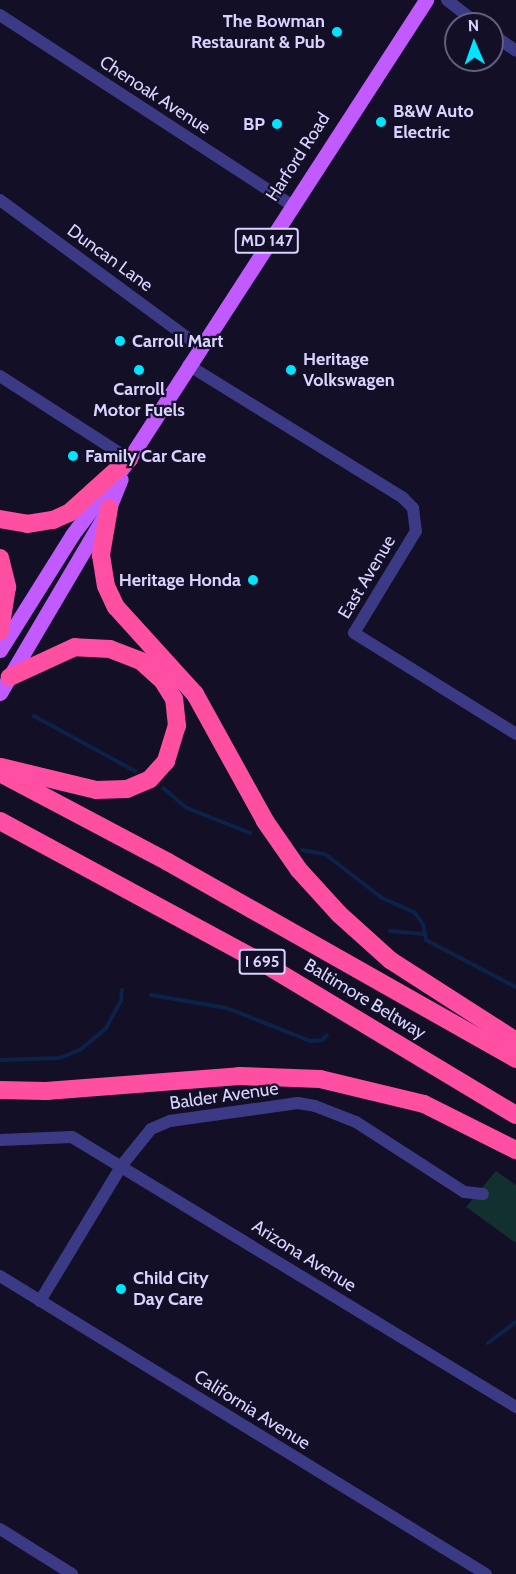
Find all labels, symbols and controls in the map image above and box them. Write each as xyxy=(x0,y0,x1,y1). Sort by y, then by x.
place label: The Bowman Restaurant & Pub xyxy=(191,11,325,54)
north arrow xyxy=(444,12,504,72)
text: N xyxy=(467,16,479,35)
marker: The Bowman Restaurant & Pub xyxy=(330,25,344,39)
street label: Chenoak Avenue xyxy=(96,51,214,139)
place label: B&W Auto Electric xyxy=(393,101,474,144)
street label: Harford Road xyxy=(261,109,335,205)
place label: BP xyxy=(243,113,265,135)
marker: B&W Auto Electric xyxy=(374,115,388,129)
marker: BP xyxy=(270,117,284,131)
street label: Duncan Lane xyxy=(63,220,157,296)
road number: MD 147 xyxy=(234,228,300,254)
place label: Carroll Mart xyxy=(132,330,223,352)
marker: Carroll Mart xyxy=(113,334,127,348)
place label: Heritage Volkswagen xyxy=(303,349,395,392)
marker: Carroll Motor Fuels xyxy=(132,363,146,377)
marker: Heritage Volkswagen xyxy=(284,363,298,377)
place label: Carroll Motor Fuels xyxy=(93,379,185,422)
place label: Family Car Care xyxy=(85,445,206,467)
marker: Family Car Care xyxy=(66,449,80,463)
street label: East Avenue xyxy=(334,531,400,623)
place label: Heritage Honda xyxy=(119,569,241,591)
marker: Heritage Honda xyxy=(246,573,260,587)
road number: I 695 xyxy=(238,949,286,975)
street label: Baltimore Beltway xyxy=(300,954,430,1044)
street label: Balder Avenue xyxy=(168,1078,280,1114)
street label: Arizona Avenue xyxy=(248,1215,360,1297)
place label: Child City Day Care xyxy=(133,1268,209,1310)
marker: Child City Day Care xyxy=(114,1282,128,1296)
street label: California Avenue xyxy=(190,1366,314,1454)

